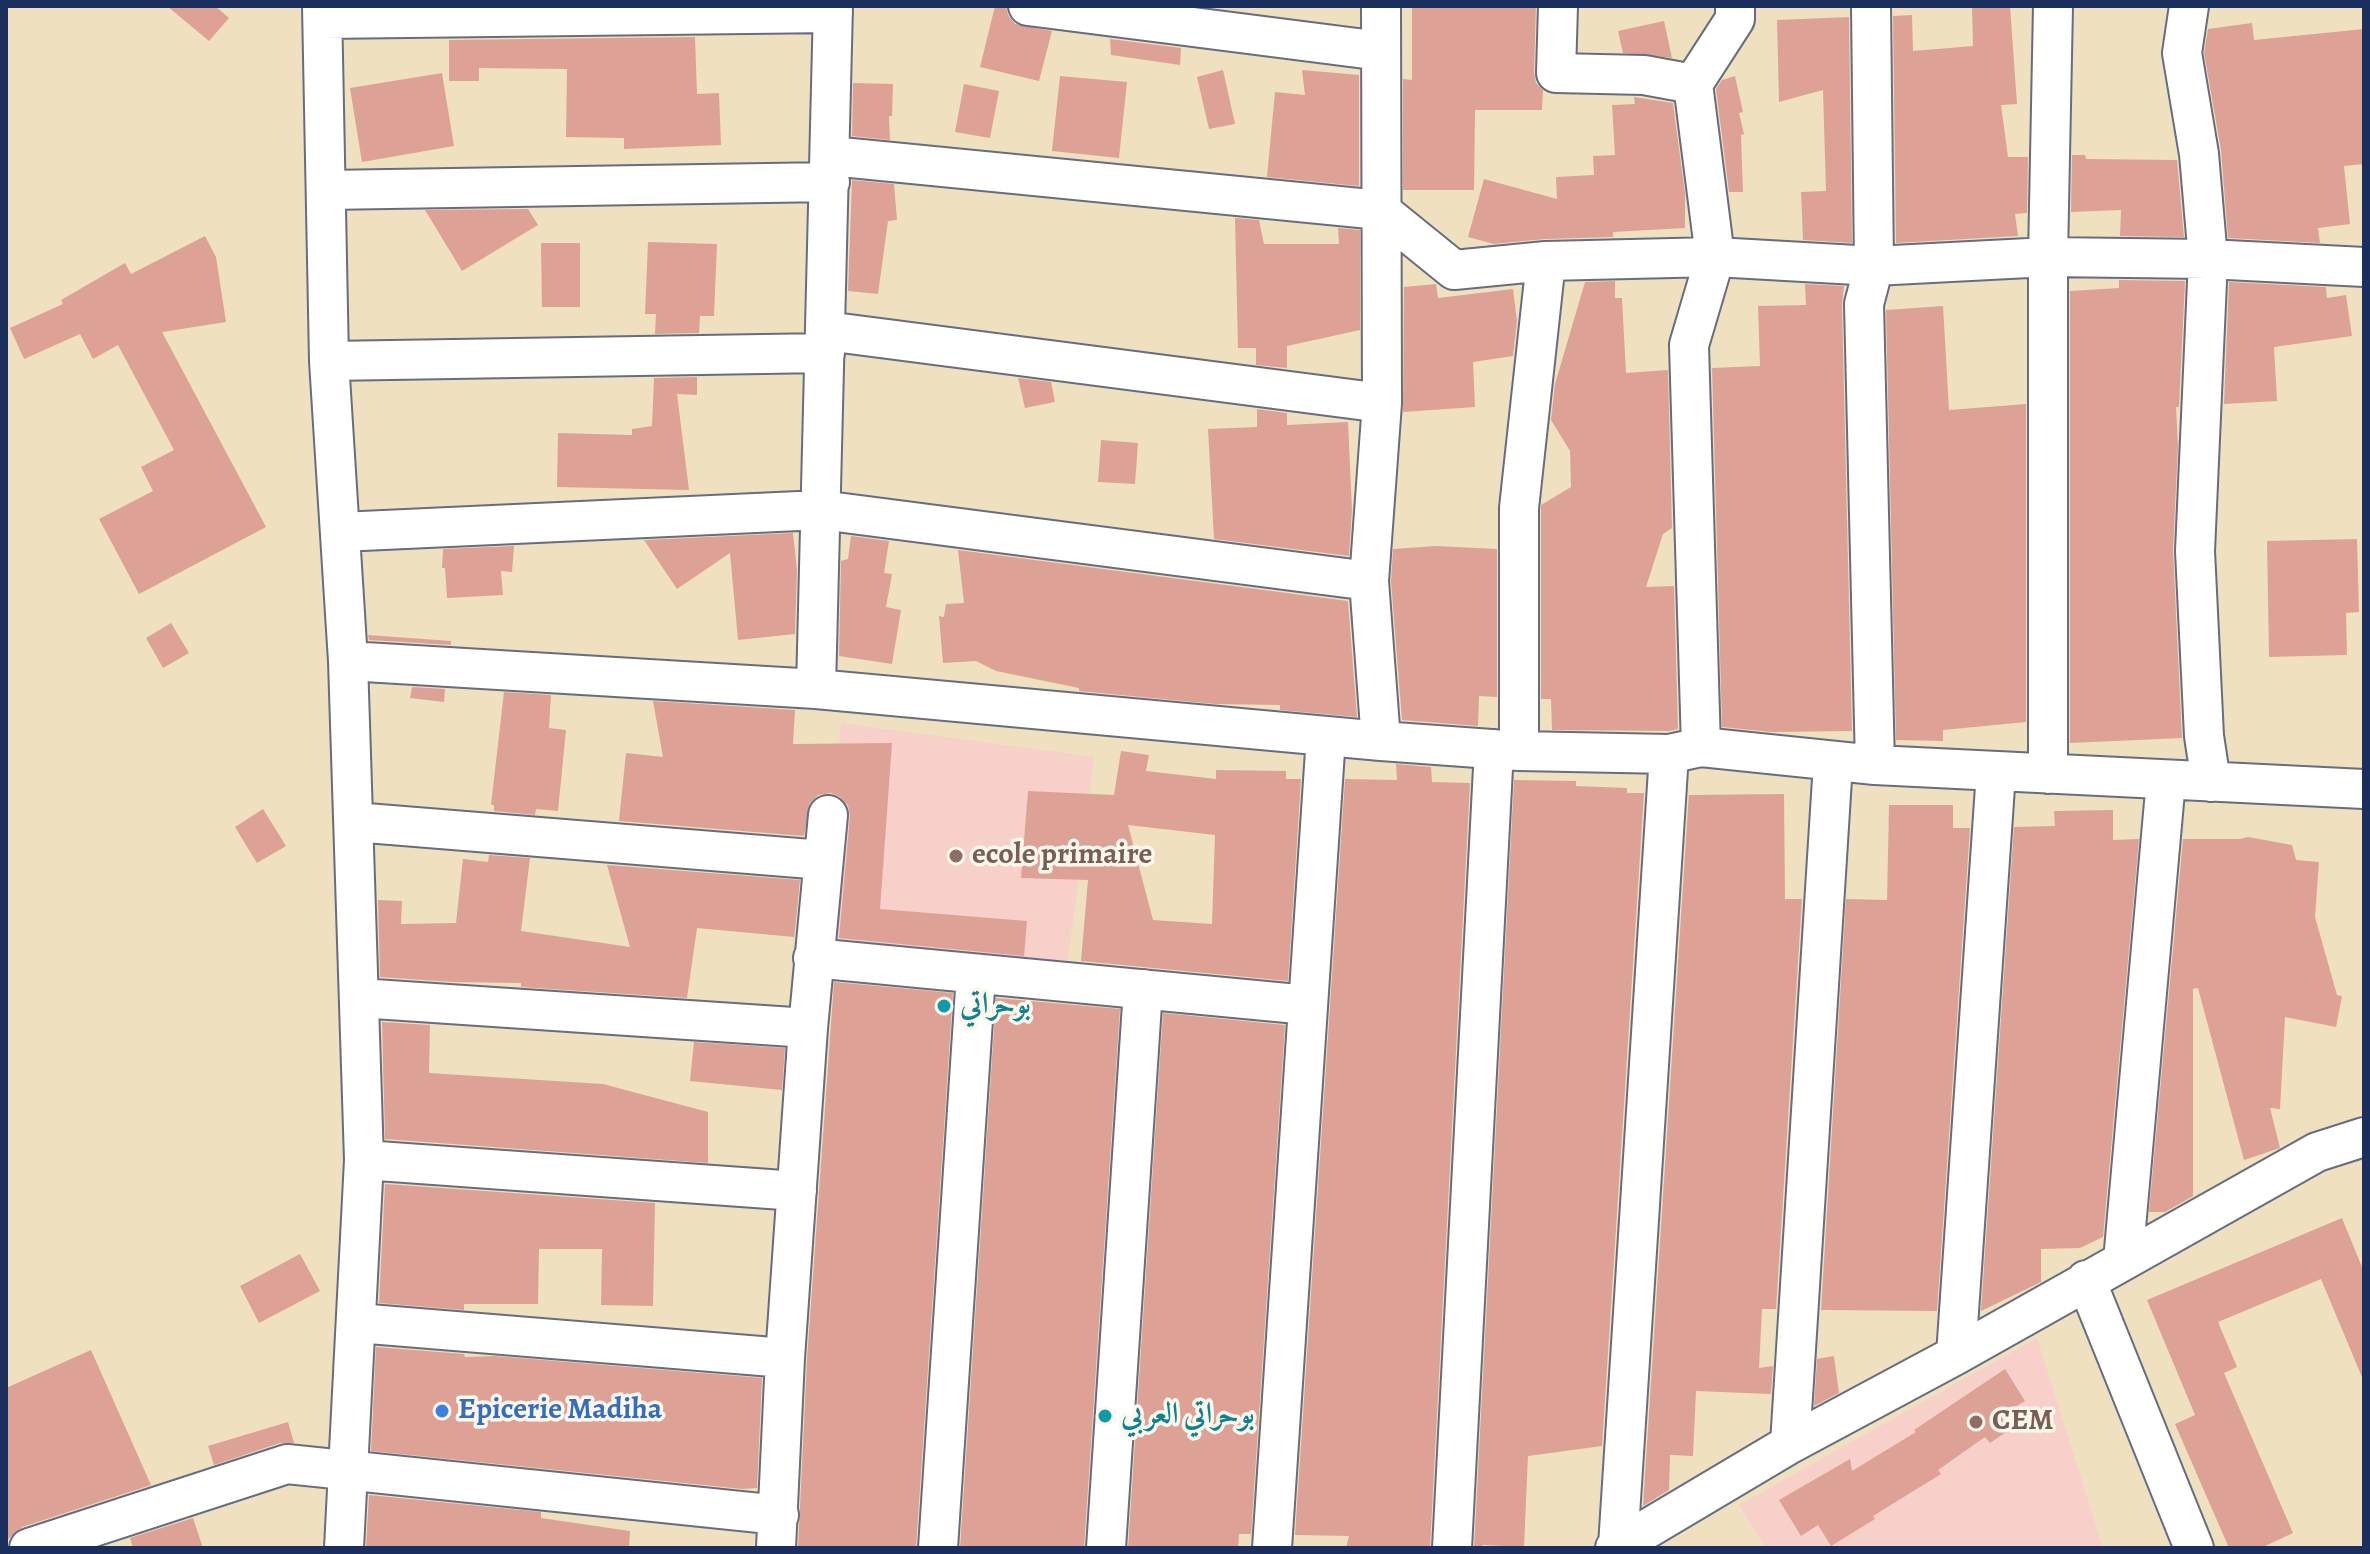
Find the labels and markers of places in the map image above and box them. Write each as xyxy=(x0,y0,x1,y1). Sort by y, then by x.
place label: ecole primaire xyxy=(972,838,1152,874)
marker: ecole primaire xyxy=(947,847,965,865)
place label: بوحراتي xyxy=(960,988,1031,1024)
marker: بوحراتي xyxy=(935,997,953,1015)
place label: Epicerie Madiha xyxy=(458,1393,662,1429)
place label: بوحراتي العربي xyxy=(1121,1398,1255,1434)
marker: Epicerie Madiha xyxy=(433,1402,451,1420)
place label: CEM xyxy=(1992,1404,2054,1440)
marker: بوحراتي العربي xyxy=(1096,1407,1114,1425)
marker: CEM xyxy=(1967,1413,1985,1431)

